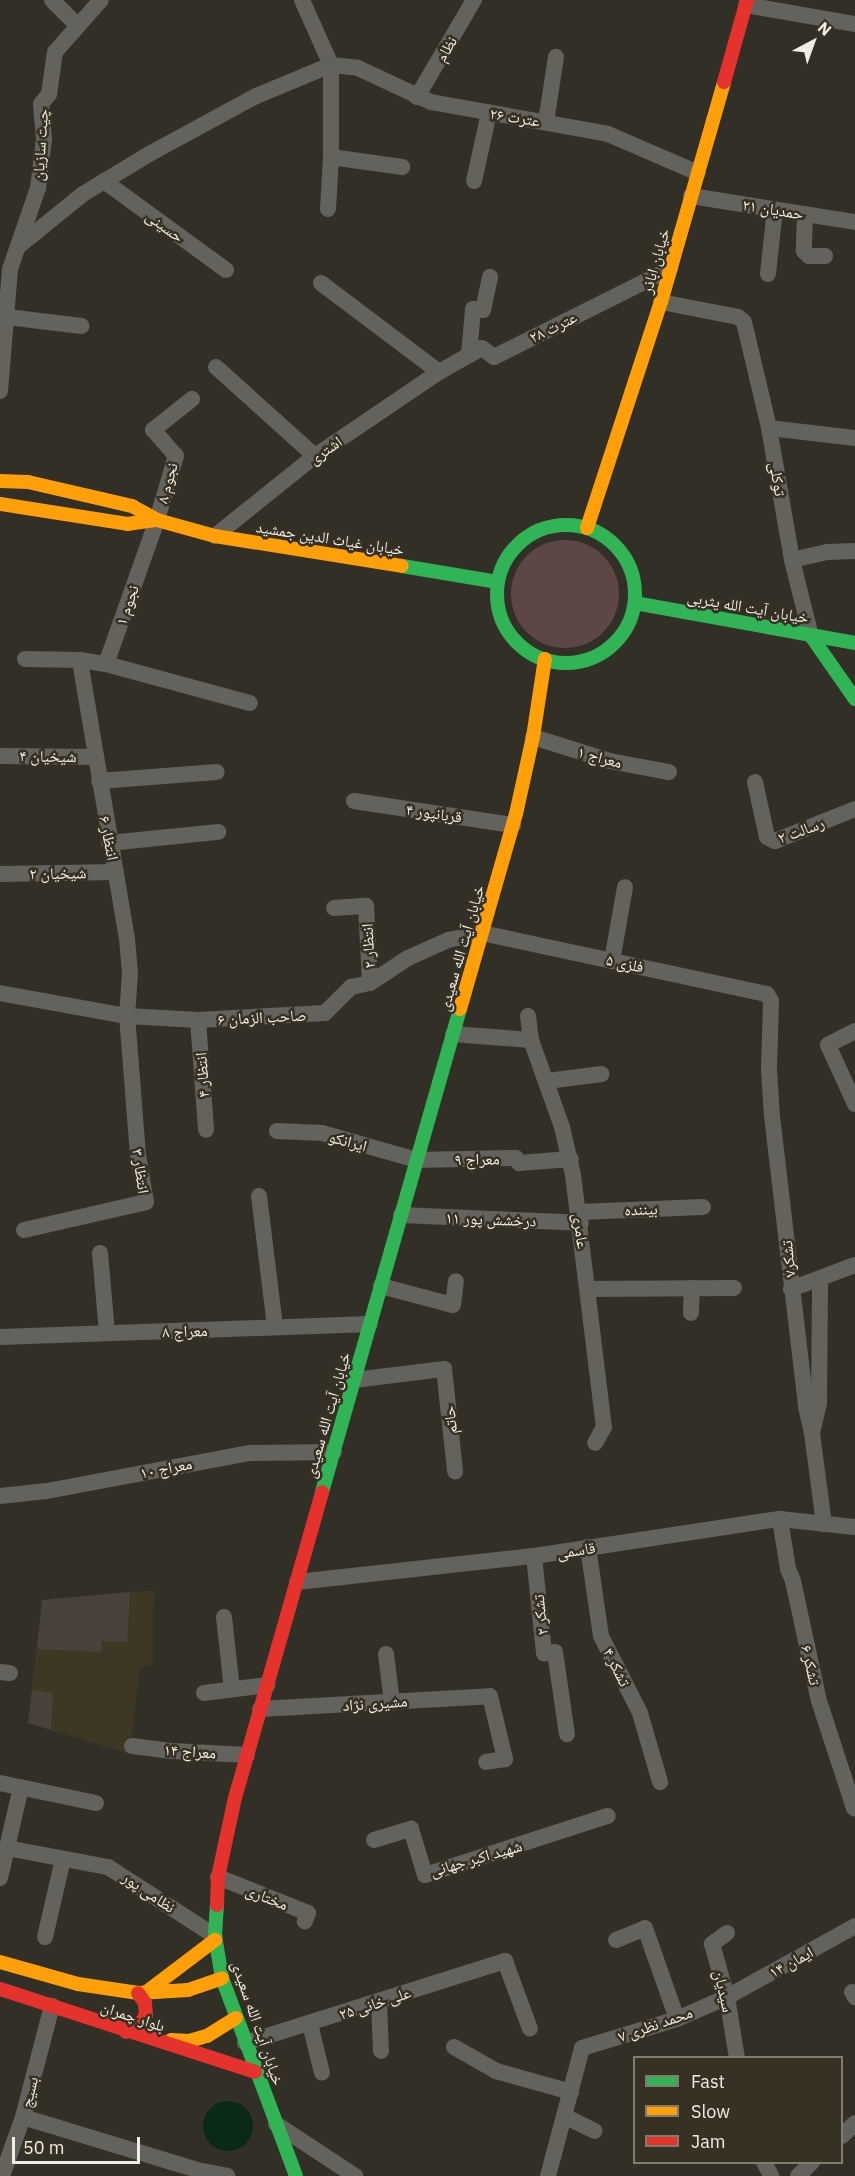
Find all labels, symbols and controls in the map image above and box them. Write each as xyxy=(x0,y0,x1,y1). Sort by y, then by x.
north arrow xyxy=(783,12,843,72)
text: N xyxy=(814,17,836,40)
street label: نظام xyxy=(431,33,461,65)
street label: عترت ۲۶ xyxy=(488,104,542,130)
street label: چیت سازیان xyxy=(28,108,52,182)
street label: حمدیان ۲۱ xyxy=(741,195,805,223)
street label: حسینی xyxy=(142,206,188,246)
street label: خیابان اباذر xyxy=(637,226,673,296)
street label: عترت ۲۸ xyxy=(526,307,580,347)
street label: اشتری xyxy=(305,432,345,468)
street label: توکلی xyxy=(766,460,790,498)
street label: نجوم ۸ xyxy=(152,461,182,505)
street label: خیابان غیاث الدین جمشید xyxy=(255,517,405,559)
street label: نجوم ۱ xyxy=(111,582,143,628)
street label: خیابان آیت الله یثربی xyxy=(686,587,810,627)
street label: معراج ۱ xyxy=(576,742,624,772)
street label: شیخیان ۴ xyxy=(19,746,77,766)
street label: قربانپور ۴ xyxy=(405,800,463,826)
street label: رسالت ۲ xyxy=(775,813,827,847)
street label: انتظار ۶ xyxy=(95,814,123,862)
street label: شیخیان ۲ xyxy=(29,863,87,883)
street label: خیابان آیت الله سعیدی xyxy=(434,883,488,1013)
street label: انتظار ۲ xyxy=(357,923,379,969)
street label: فلزی ۵ xyxy=(604,950,646,976)
street label: صاحب الزمان ۶ xyxy=(217,1005,307,1029)
street label: انتظار ۴ xyxy=(191,1052,213,1098)
street label: ایرانکو xyxy=(327,1127,369,1155)
street label: انتظار ۳ xyxy=(128,1147,154,1195)
street label: معراج ۹ xyxy=(454,1149,500,1169)
street label: بیننده xyxy=(624,1199,658,1219)
street label: درخشش پور ۱۱ xyxy=(445,1208,537,1230)
street label: عامری xyxy=(569,1212,593,1250)
street label: تشکر۷ xyxy=(777,1240,799,1278)
street label: معراج ۸ xyxy=(162,1321,208,1341)
street label: خیابان آیت الله سعیدی xyxy=(300,1350,354,1480)
street label: حاتم xyxy=(439,1405,461,1435)
street label: معراج ۱۰ xyxy=(138,1454,194,1482)
street label: قاسمی xyxy=(555,1537,597,1563)
street label: تشکر ۲ xyxy=(528,1594,552,1636)
street label: تشکر ۶ xyxy=(797,1643,825,1687)
street label: تشکر ۴ xyxy=(599,1644,635,1690)
street label: مشیری نژاد xyxy=(342,1691,408,1715)
street label: معراج ۱۴ xyxy=(163,1740,217,1762)
street label: شهید اکبر جهانی xyxy=(428,1836,524,1880)
street label: نظامی پور xyxy=(119,1867,179,1917)
street label: مختاری xyxy=(243,1880,291,1914)
street label: ایمان ۱۴ xyxy=(766,1942,816,1982)
street label: خیابان آیت الله سعیدی xyxy=(228,1958,288,2088)
street label: سیدیان xyxy=(710,1968,738,2014)
street label: علی خانی ۲۵ xyxy=(337,1982,413,2024)
street label: بلوار چمران xyxy=(99,1997,167,2035)
street label: محمد نظری ۷ xyxy=(615,2002,695,2046)
legend xyxy=(633,2056,843,2164)
text: Fast xyxy=(691,2070,725,2093)
street label: بسیج xyxy=(16,2074,42,2110)
text: Slow xyxy=(691,2100,730,2123)
scale bar xyxy=(15,2125,142,2163)
text: Jam xyxy=(691,2130,726,2153)
text: 50 m xyxy=(23,2136,65,2159)

